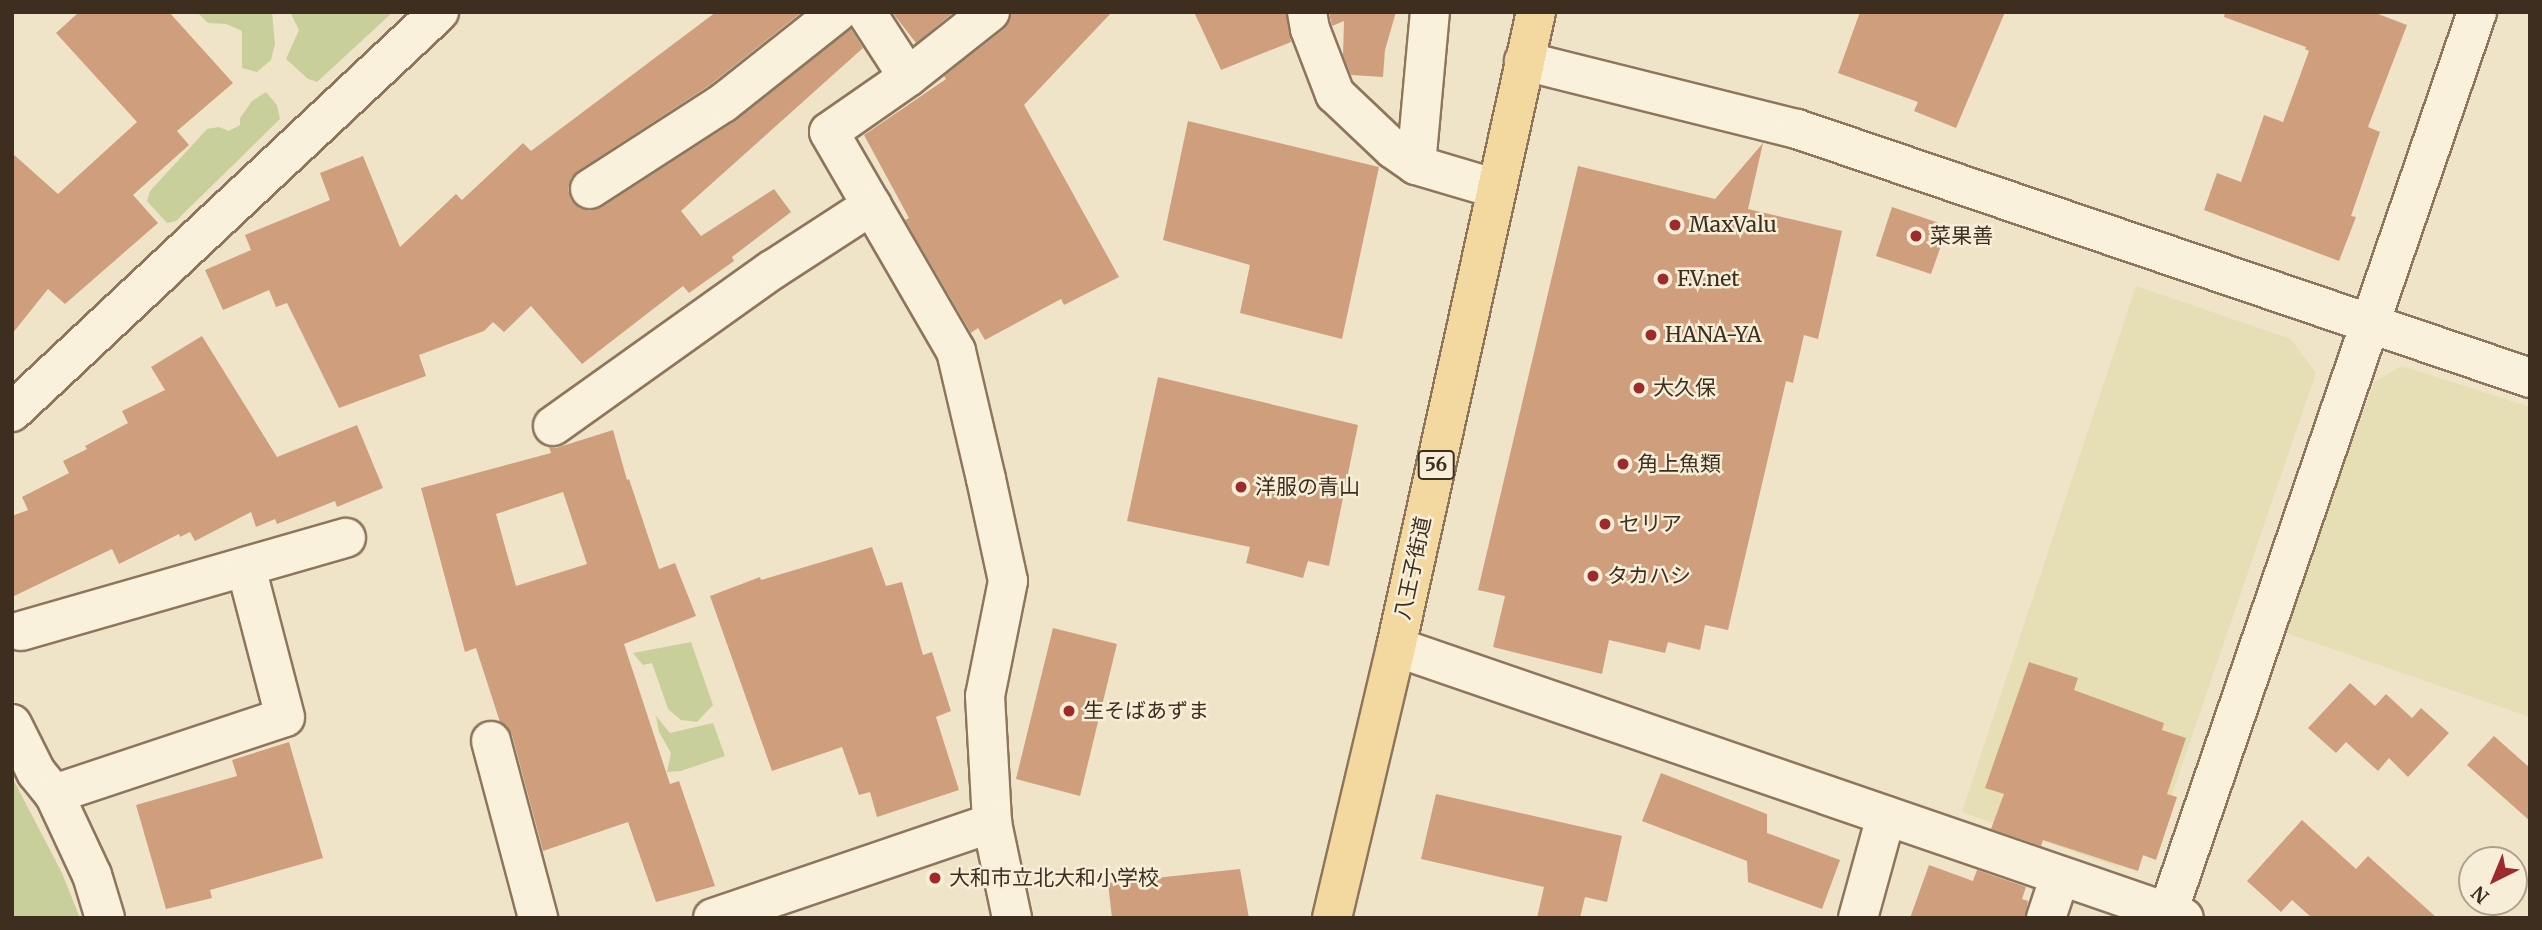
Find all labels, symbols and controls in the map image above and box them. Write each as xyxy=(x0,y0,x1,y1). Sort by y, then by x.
place label: MaxValu xyxy=(1689,212,1777,238)
marker: MaxValu xyxy=(1667,217,1683,233)
place label: 菜果善 xyxy=(1930,223,1993,249)
marker: 菜果善 xyxy=(1908,228,1924,244)
place label: F.V.net xyxy=(1677,266,1739,292)
marker: F.V.net xyxy=(1655,271,1671,287)
place label: HANA-YA xyxy=(1665,322,1762,348)
marker: HANA-YA xyxy=(1643,327,1659,343)
place label: 大久保 xyxy=(1653,375,1716,401)
marker: 大久保 xyxy=(1631,380,1647,396)
road number: 56 xyxy=(1417,450,1455,480)
place label: 角上魚類 xyxy=(1637,451,1721,477)
marker: 角上魚類 xyxy=(1615,456,1631,472)
place label: 洋服の青山 xyxy=(1255,474,1360,500)
marker: 洋服の青山 xyxy=(1233,479,1249,495)
place label: セリア xyxy=(1619,511,1682,537)
street label: 八王子街道 xyxy=(1390,514,1436,622)
marker: セリア xyxy=(1597,516,1613,532)
place label: タカハシ xyxy=(1607,563,1691,589)
marker: タカハシ xyxy=(1585,568,1601,584)
place label: 生そばあずま xyxy=(1083,698,1209,724)
marker: 生そばあずま xyxy=(1061,703,1077,719)
north arrow xyxy=(2458,846,2528,916)
place label: 大和市立北大和小学校 xyxy=(949,865,1159,891)
marker: 大和市立北大和小学校 xyxy=(927,870,943,886)
text: N xyxy=(2466,881,2494,909)

